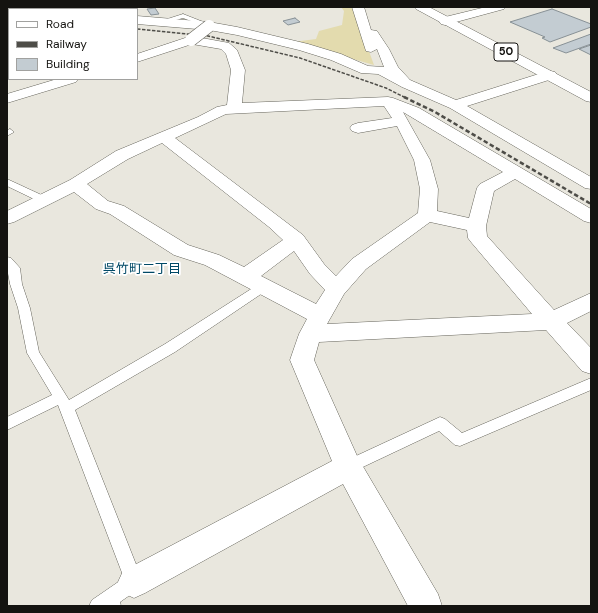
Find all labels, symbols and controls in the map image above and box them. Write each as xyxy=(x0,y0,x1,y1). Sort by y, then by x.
legend xyxy=(8,8,138,80)
text: Road xyxy=(46,16,74,32)
text: Railway xyxy=(46,36,87,52)
road number: 50 xyxy=(494,43,518,61)
text: Building xyxy=(46,56,90,72)
district label: 呉竹町二丁目 xyxy=(103,262,181,278)

